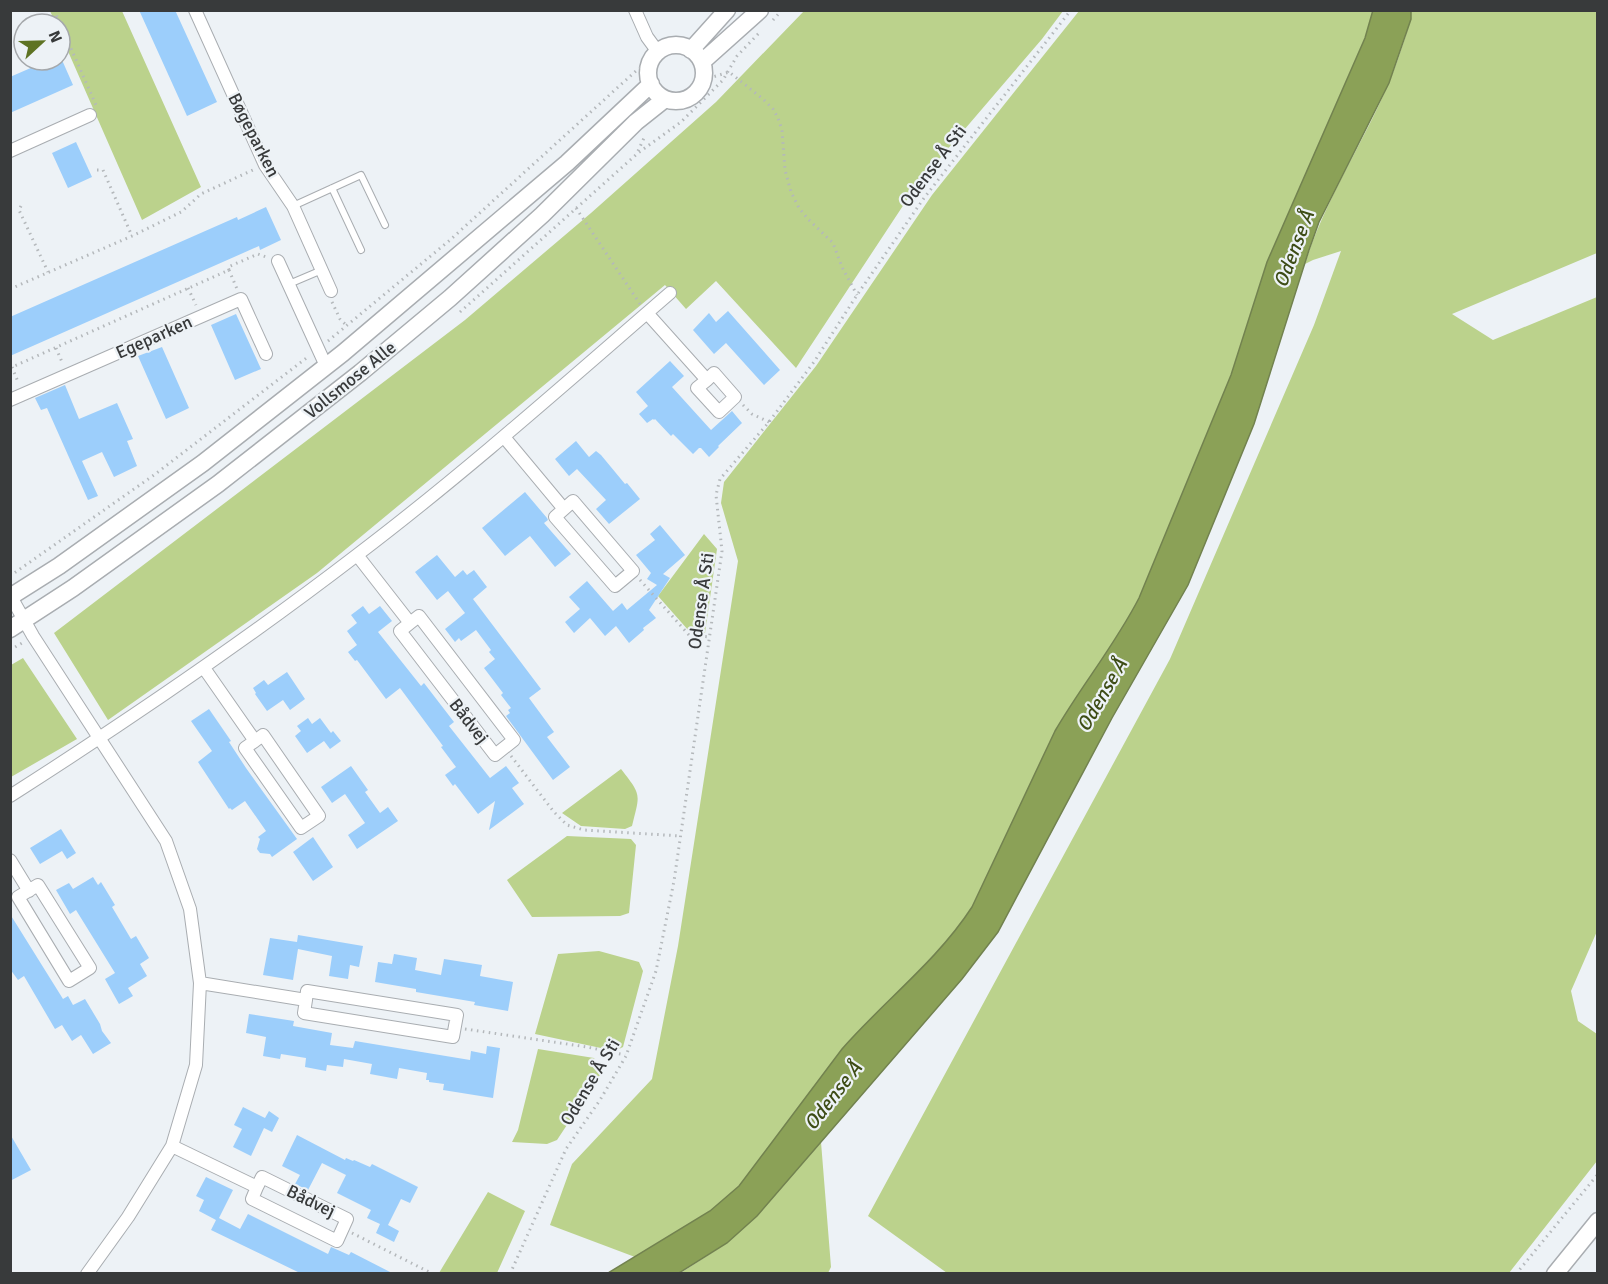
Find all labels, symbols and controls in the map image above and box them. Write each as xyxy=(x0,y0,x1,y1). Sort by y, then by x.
north arrow xyxy=(12,12,72,72)
text: N xyxy=(44,28,66,46)
street label: Bøgeparken xyxy=(223,89,285,181)
street label: Odense Å Sti xyxy=(895,121,971,211)
water label: Odense Å xyxy=(1268,206,1320,291)
street label: Egeparken xyxy=(112,310,196,364)
street label: Vollsmose Alle xyxy=(300,336,400,424)
street label: Odense Å Sti xyxy=(683,551,719,651)
water label: Odense Å xyxy=(1071,653,1133,736)
street label: Bådvej xyxy=(444,694,494,748)
street label: Odense Å Sti xyxy=(556,1035,624,1129)
water label: Odense Å xyxy=(798,1056,868,1135)
street label: Bådvej xyxy=(283,1180,339,1222)

